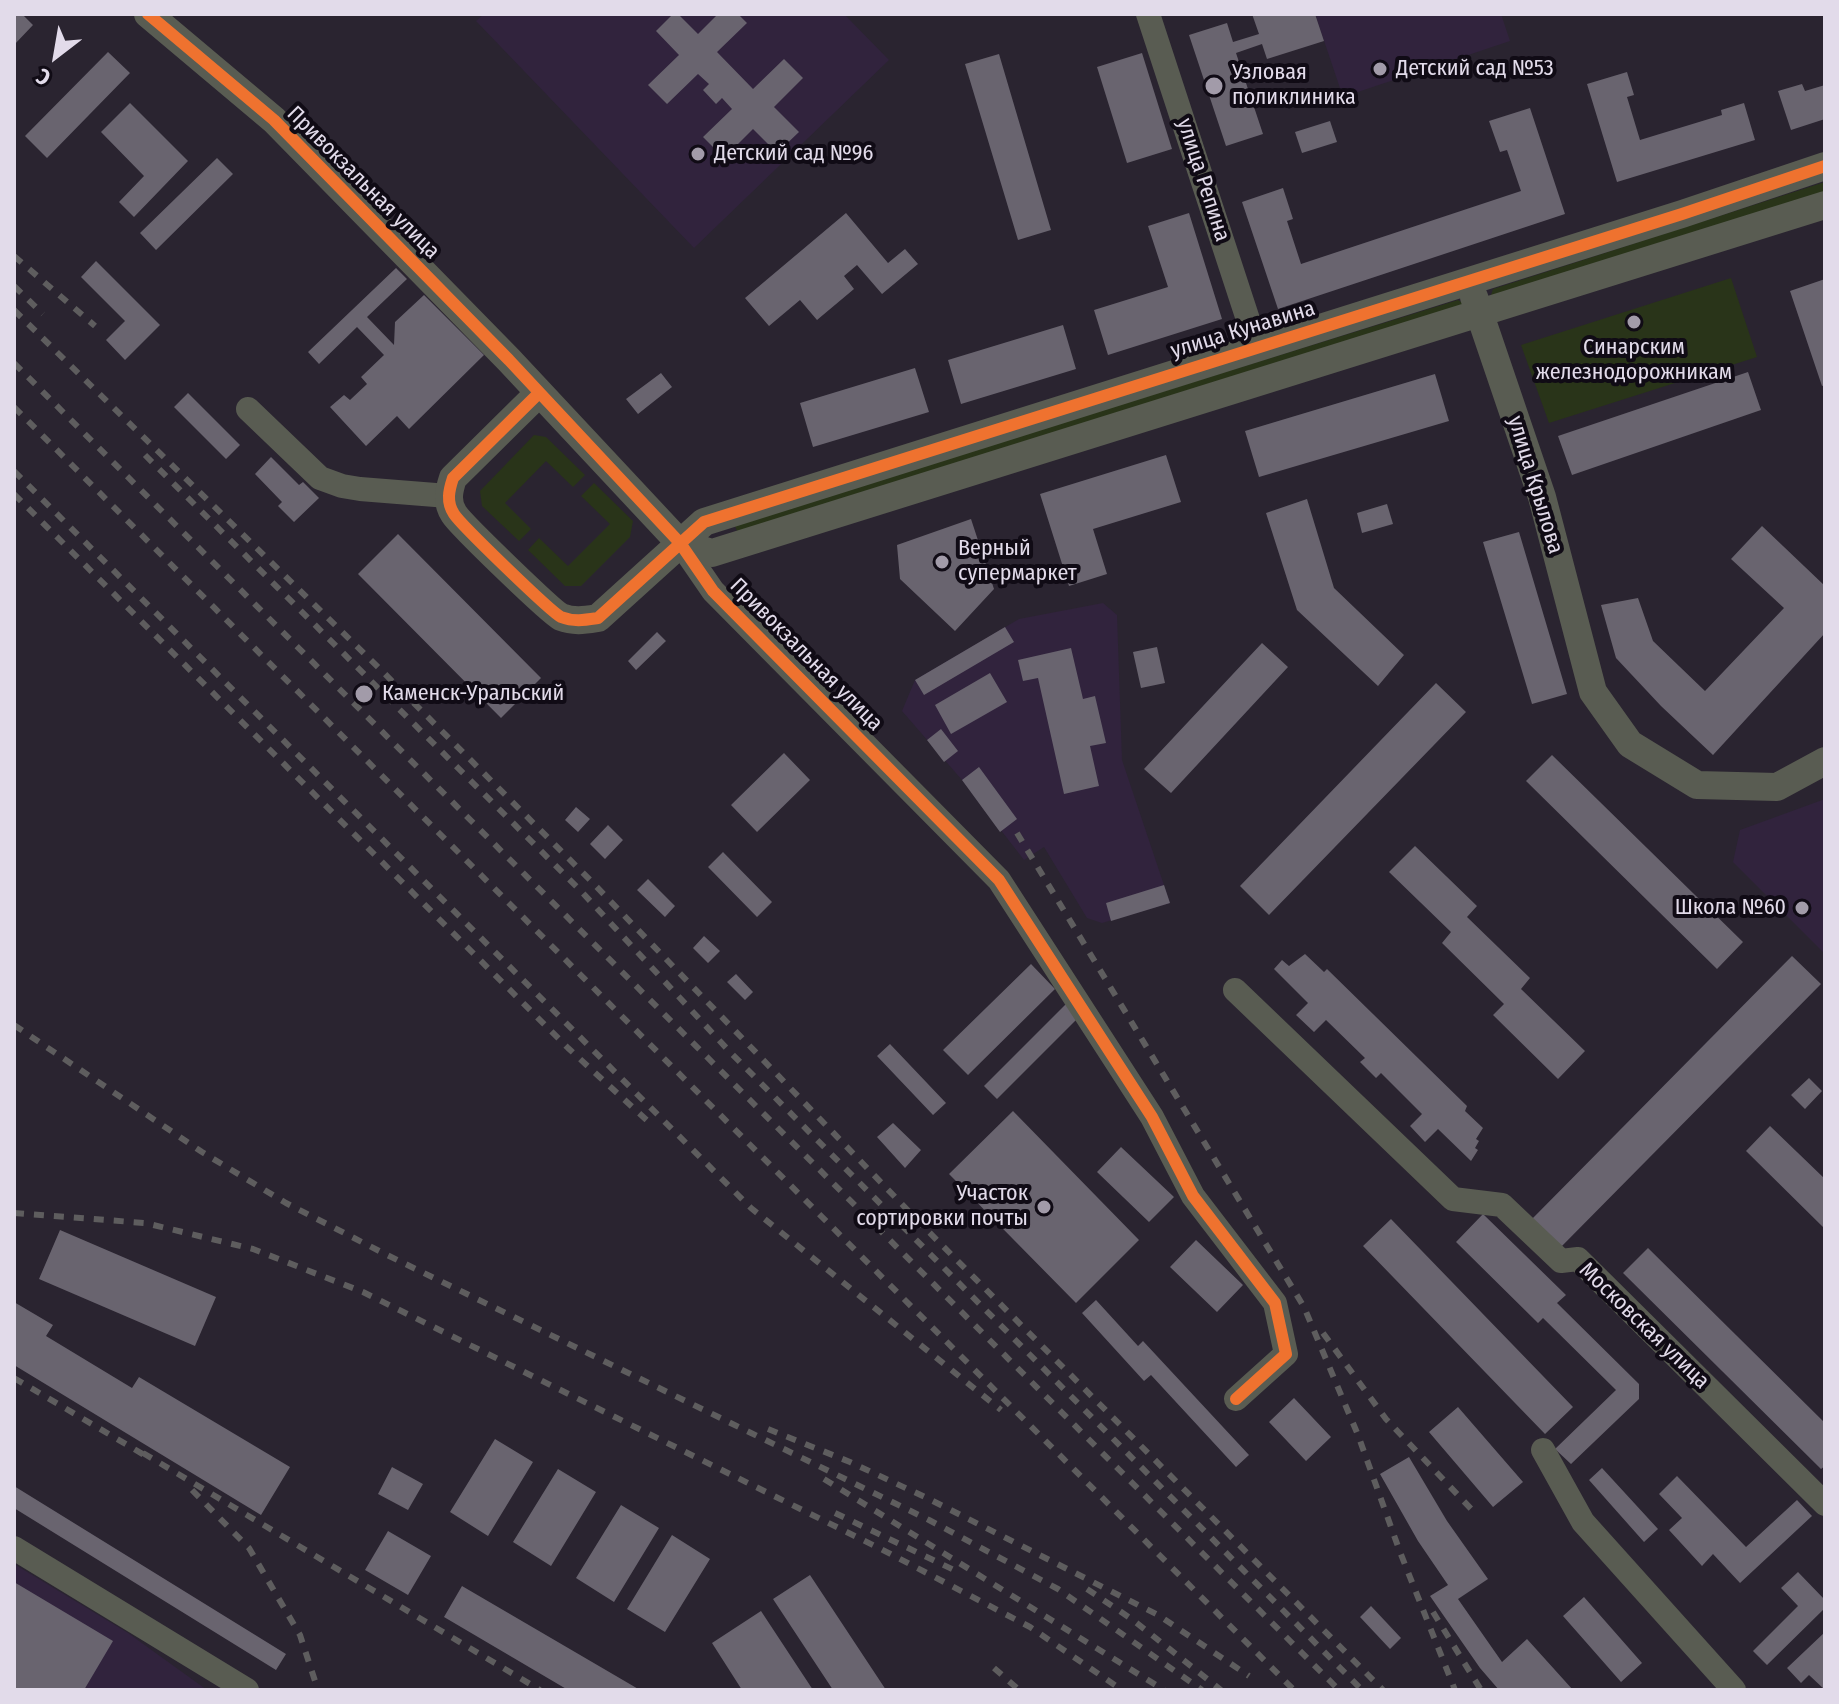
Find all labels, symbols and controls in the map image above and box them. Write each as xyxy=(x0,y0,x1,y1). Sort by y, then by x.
north arrow xyxy=(16,16,96,96)
place label: Детский сад №53 xyxy=(1396,56,1554,82)
place label: Узловая поликлиника xyxy=(1232,60,1356,112)
marker: Детский сад №53 xyxy=(1371,60,1389,78)
text: С xyxy=(31,62,55,92)
marker: Узловая поликлиника xyxy=(1203,75,1225,97)
street label: Привокзальная улица xyxy=(281,101,445,265)
street label: улица Репина xyxy=(1171,115,1235,245)
place label: Детский сад №96 xyxy=(714,141,873,167)
marker: Детский сад №96 xyxy=(689,145,707,163)
street label: улица Кунавина xyxy=(1168,296,1318,364)
marker: Синарским железнодорожникам xyxy=(1625,313,1643,331)
place label: Синарским железнодорожникам xyxy=(1536,335,1732,386)
street label: улица Крылова xyxy=(1501,413,1569,557)
place label: Верный супермаркет xyxy=(958,536,1077,588)
marker: Верный супермаркет xyxy=(933,553,951,571)
street label: Привокзальная улица xyxy=(724,573,888,737)
place label: Каменск-Уральский xyxy=(382,681,564,707)
marker: Каменск-Уральский xyxy=(353,683,375,705)
place label: Школа №60 xyxy=(1675,895,1786,921)
marker: Школа №60 xyxy=(1793,899,1811,917)
place label: Участок сортировки почты xyxy=(856,1181,1028,1232)
marker: Участок сортировки почты xyxy=(1035,1198,1053,1216)
street label: Московская улица xyxy=(1573,1257,1715,1395)

